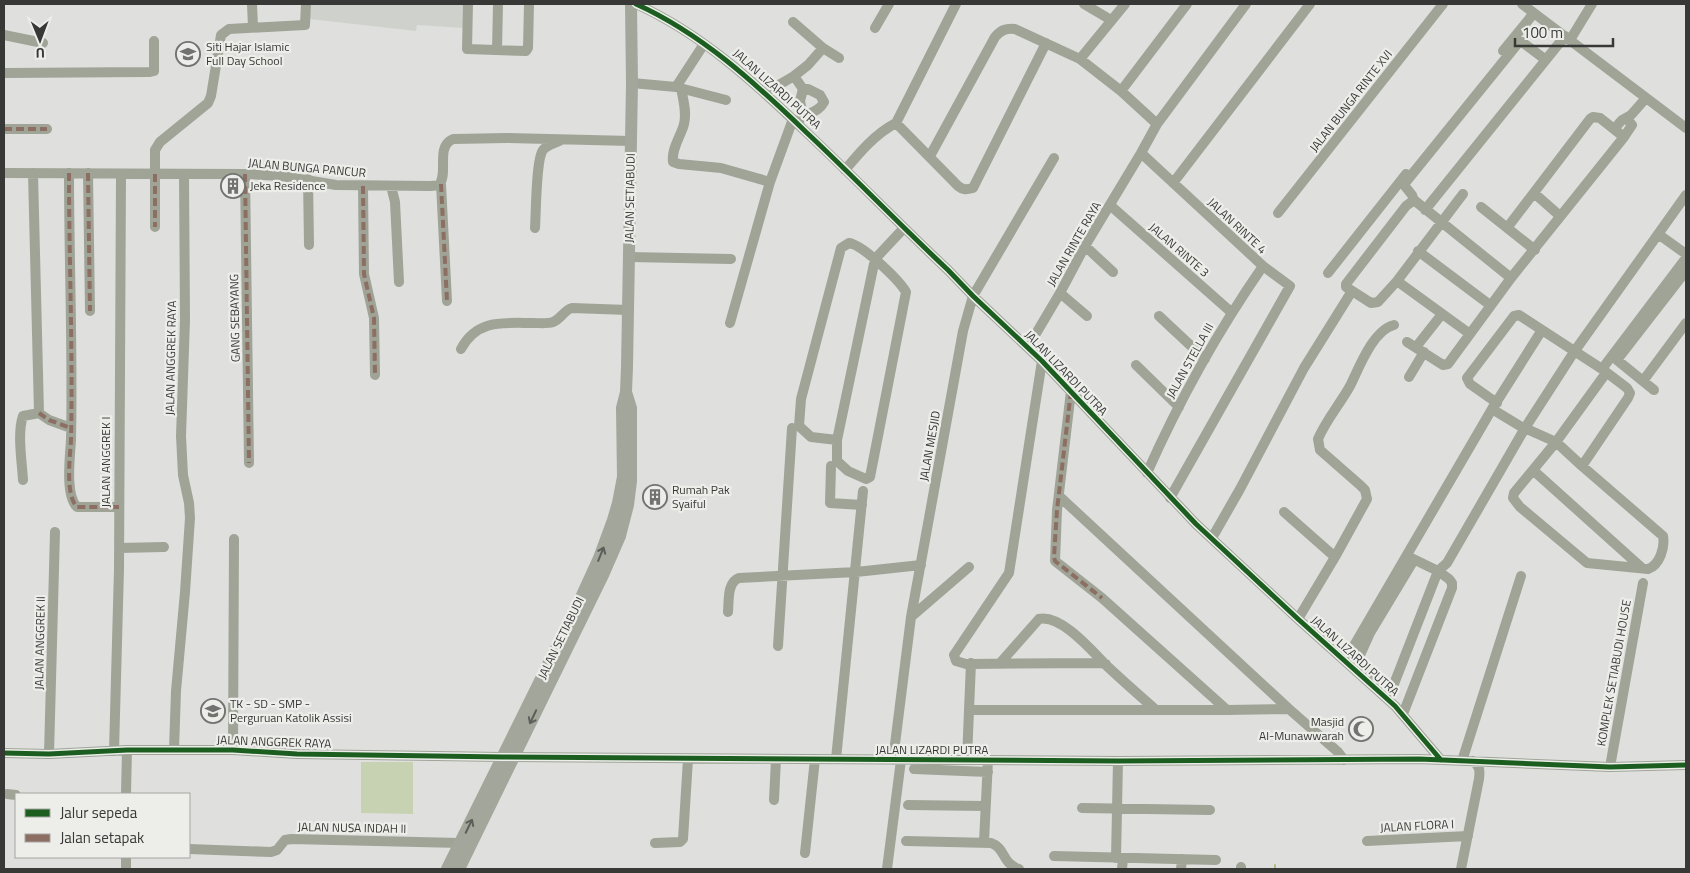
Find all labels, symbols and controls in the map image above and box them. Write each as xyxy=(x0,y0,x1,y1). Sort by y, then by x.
north arrow xyxy=(15,15,65,65)
scale bar xyxy=(1515,15,1612,47)
text: 100 m xyxy=(1522,21,1563,44)
place label: Siti Hajar Islamic Full Day School xyxy=(206,37,289,70)
school or university icon: Siti Hajar Islamic Full Day School xyxy=(175,41,201,67)
text: U xyxy=(35,43,45,64)
street label: JALAN LIZARDI PUTRA xyxy=(729,44,826,133)
street label: JALAN BUNGA RINTE XVI xyxy=(1305,45,1397,156)
street label: JALAN BUNGA PANCUR xyxy=(247,153,367,182)
street label: JALAN SETIABUDI xyxy=(619,153,640,243)
building icon: Jeka Residence xyxy=(220,173,246,199)
place label: Jeka Residence xyxy=(250,176,325,195)
street label: JALAN RINTE 4 xyxy=(1203,193,1271,258)
street label: JALAN RINTE RAYA xyxy=(1042,198,1106,290)
street label: JALAN RINTE 3 xyxy=(1145,218,1214,281)
street label: GANG SEBAYANG xyxy=(224,274,245,362)
street label: JALAN ANGGREK RAYA xyxy=(160,300,181,416)
street label: JALAN STELLA III xyxy=(1161,319,1218,402)
street label: JALAN LIZARDI PUTRA xyxy=(1020,325,1112,420)
street label: JALAN MESJID xyxy=(914,409,945,483)
street label: JALAN ANGGREK I xyxy=(96,417,115,507)
place label: Rumah Pak Syaiful xyxy=(672,480,730,513)
building icon: Rumah Pak Syaiful xyxy=(642,484,668,510)
one-way arrow xyxy=(597,546,606,561)
street label: JALAN SETIABUDI xyxy=(532,593,589,682)
street label: JALAN ANGGREK II xyxy=(29,596,50,690)
street label: KOMPLEK SETIABUDI HOUSE xyxy=(1591,598,1636,748)
street label: JALAN LIZARDI PUTRA xyxy=(1307,611,1404,700)
place label: TK - SD - SMP - Perguruan Katolik Assisi xyxy=(230,694,352,727)
school or university icon: TK - SD - SMP - Perguruan Katolik Assisi xyxy=(200,698,226,724)
one-way arrow xyxy=(528,709,537,724)
place label: Masjid Al-Munawwarah xyxy=(1259,712,1344,745)
mosque icon: Masjid Al-Munawwarah xyxy=(1348,716,1374,742)
street label: JALAN ANGGREK RAYA xyxy=(216,730,332,753)
street label: JALAN LIZARDI PUTRA xyxy=(876,740,988,759)
legend xyxy=(15,793,190,858)
text: Jalur sepeda xyxy=(60,801,138,824)
street label: JALAN FLORA I xyxy=(1379,814,1454,837)
street label: JALAN NUSA INDAH II xyxy=(297,817,407,838)
one-way arrow xyxy=(465,819,474,834)
text: Jalan setapak xyxy=(60,826,144,849)

